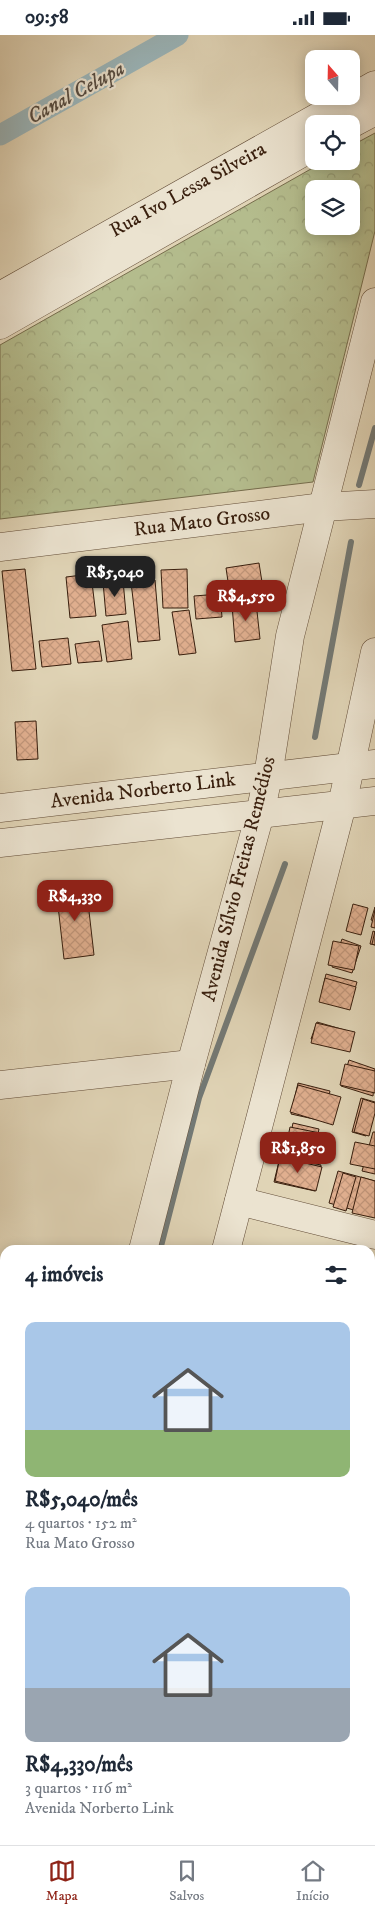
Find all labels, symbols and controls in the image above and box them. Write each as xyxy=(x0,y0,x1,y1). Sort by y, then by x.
text: 09:58 xyxy=(25,6,69,29)
north arrow xyxy=(305,50,360,105)
map controls xyxy=(305,50,360,235)
water label: Canal Celupa xyxy=(23,56,129,130)
button: locate xyxy=(305,115,360,170)
street label: Rua Ivo Lessa Silveira xyxy=(105,136,271,243)
button: layers xyxy=(305,180,360,235)
street label: Rua Mato Grosso xyxy=(132,501,272,543)
pin: R$5,040 xyxy=(69,555,161,598)
text: R$5,040 xyxy=(86,562,144,582)
pin: R$4,550 xyxy=(200,579,292,622)
text: R$4,550 xyxy=(217,586,275,606)
street label: Avenida Sílvio Freitas Remédios xyxy=(196,754,282,1004)
street label: Avenida Norberto Link xyxy=(49,767,237,815)
pin: R$4,330 xyxy=(29,879,121,922)
text: R$4,330 xyxy=(48,886,102,906)
pin: R$1,850 xyxy=(252,1131,344,1174)
text: R$1,850 xyxy=(271,1138,325,1158)
icon: filters xyxy=(322,1261,350,1289)
text: 4 imóveis xyxy=(25,1262,103,1288)
icon: home xyxy=(143,1355,233,1445)
text: R$5,040/mês xyxy=(25,1487,138,1513)
text: 4 quartos · 152 m² xyxy=(25,1513,137,1533)
text: Rua Mato Grosso xyxy=(25,1533,135,1553)
icon: home xyxy=(143,1620,233,1710)
text: R$4,330/mês xyxy=(25,1752,133,1778)
text: 3 quartos · 116 m² xyxy=(25,1778,132,1798)
text: Avenida Norberto Link xyxy=(25,1798,174,1818)
tab: Mapa xyxy=(46,1857,78,1905)
tab: Salvos xyxy=(169,1857,204,1905)
tab: Início xyxy=(296,1857,329,1905)

